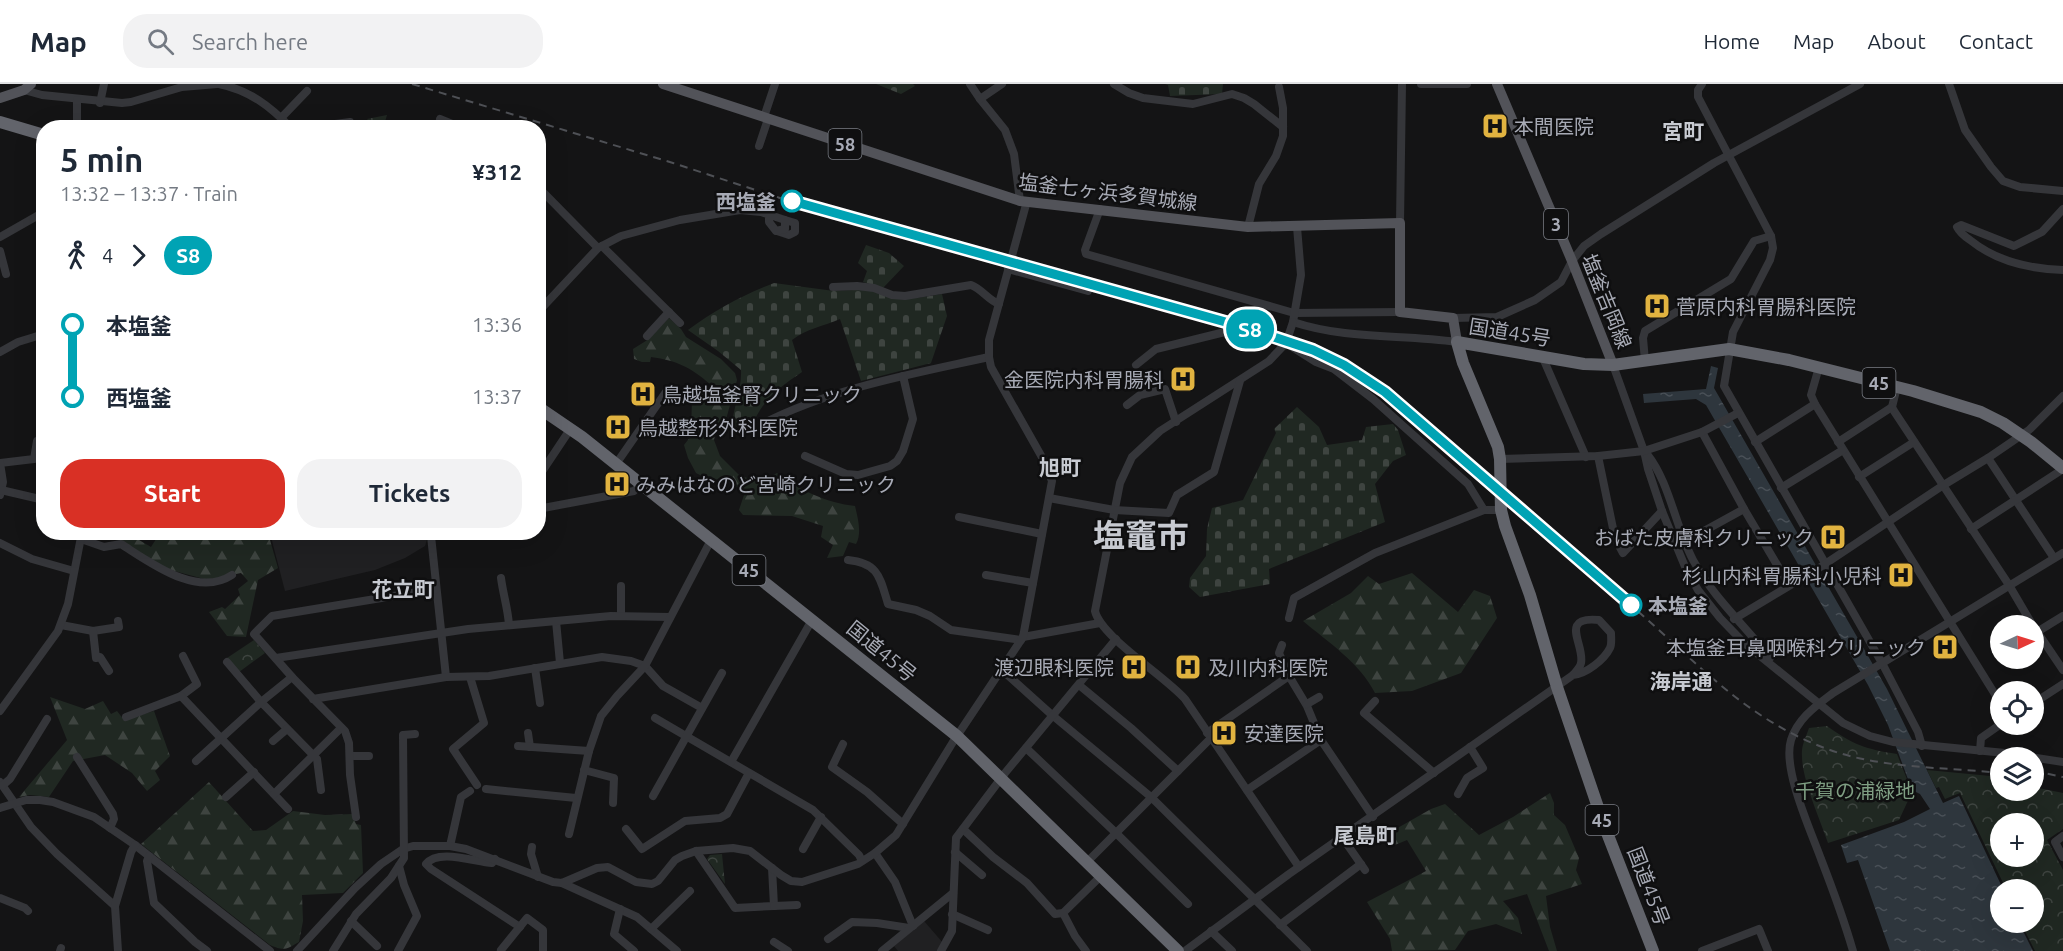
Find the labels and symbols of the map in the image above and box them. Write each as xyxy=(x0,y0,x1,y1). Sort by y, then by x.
hospital icon: 本間医院 xyxy=(1480,111,1510,141)
place label: 本間医院 xyxy=(1514,115,1594,138)
district label: 宮町 xyxy=(1662,119,1704,143)
road number: 58 xyxy=(828,129,862,159)
street label: 塩釜七ヶ浜多賀城線 xyxy=(1017,170,1199,214)
place label: 西塩釜 xyxy=(716,190,776,213)
marker: 西塩釜 xyxy=(781,190,803,212)
road number: 3 xyxy=(1544,209,1568,239)
street label: 塩釜吉岡線 xyxy=(1578,250,1636,352)
hospital icon: 菅原内科胃腸科医院 xyxy=(1642,291,1672,321)
place label: 菅原内科胃腸科医院 xyxy=(1676,295,1856,318)
line badge: S8 xyxy=(1223,310,1277,348)
street label: 国道45号 xyxy=(1467,314,1553,350)
hospital icon: 金医院内科胃腸科 xyxy=(1168,364,1198,394)
place label: 金医院内科胃腸科 xyxy=(1004,368,1164,391)
road number: 45 xyxy=(1862,368,1896,398)
hospital icon: 鳥越塩釜腎クリニック xyxy=(628,379,658,409)
place label: 鳥越塩釜腎クリニック xyxy=(662,383,862,406)
hospital icon: 鳥越整形外科医院 xyxy=(603,412,633,442)
place label: 鳥越整形外科医院 xyxy=(638,416,798,439)
district label: 旭町 xyxy=(1039,455,1081,479)
hospital icon: みみはなのど宮崎クリニック xyxy=(602,469,632,499)
place label: みみはなのど宮崎クリニック xyxy=(636,473,896,496)
district label: 塩竈市 xyxy=(1093,517,1189,553)
hospital icon: おばた皮膚科クリニック xyxy=(1818,522,1848,552)
place label: おばた皮膚科クリニック xyxy=(1594,526,1814,549)
road number: 45 xyxy=(732,555,766,585)
hospital icon: 杉山内科胃腸科小児科 xyxy=(1886,560,1916,590)
place label: 杉山内科胃腸科小児科 xyxy=(1682,564,1882,587)
district label: 花立町 xyxy=(372,577,435,601)
marker: 本塩釜 xyxy=(1620,594,1642,616)
place label: 本塩釜 xyxy=(1648,594,1708,617)
north arrow xyxy=(1990,615,2044,669)
street label: 国道45号 xyxy=(843,616,921,686)
hospital icon: 本塩釜耳鼻咽喉科クリニック xyxy=(1930,632,1960,662)
place label: 本塩釜耳鼻咽喉科クリニック xyxy=(1666,636,1926,659)
hospital icon: 渡辺眼科医院 xyxy=(1119,652,1149,682)
hospital icon: 及川内科医院 xyxy=(1173,652,1203,682)
place label: 渡辺眼科医院 xyxy=(994,656,1114,679)
place label: 及川内科医院 xyxy=(1208,656,1328,679)
district label: 海岸通 xyxy=(1650,669,1713,693)
hospital icon: 安達医院 xyxy=(1209,718,1239,748)
place label: 安達医院 xyxy=(1244,722,1324,745)
park label: 千賀の浦緑地 xyxy=(1795,779,1915,802)
road number: 45 xyxy=(1586,805,1618,835)
district label: 尾島町 xyxy=(1334,823,1397,847)
street label: 国道45号 xyxy=(1623,843,1675,929)

